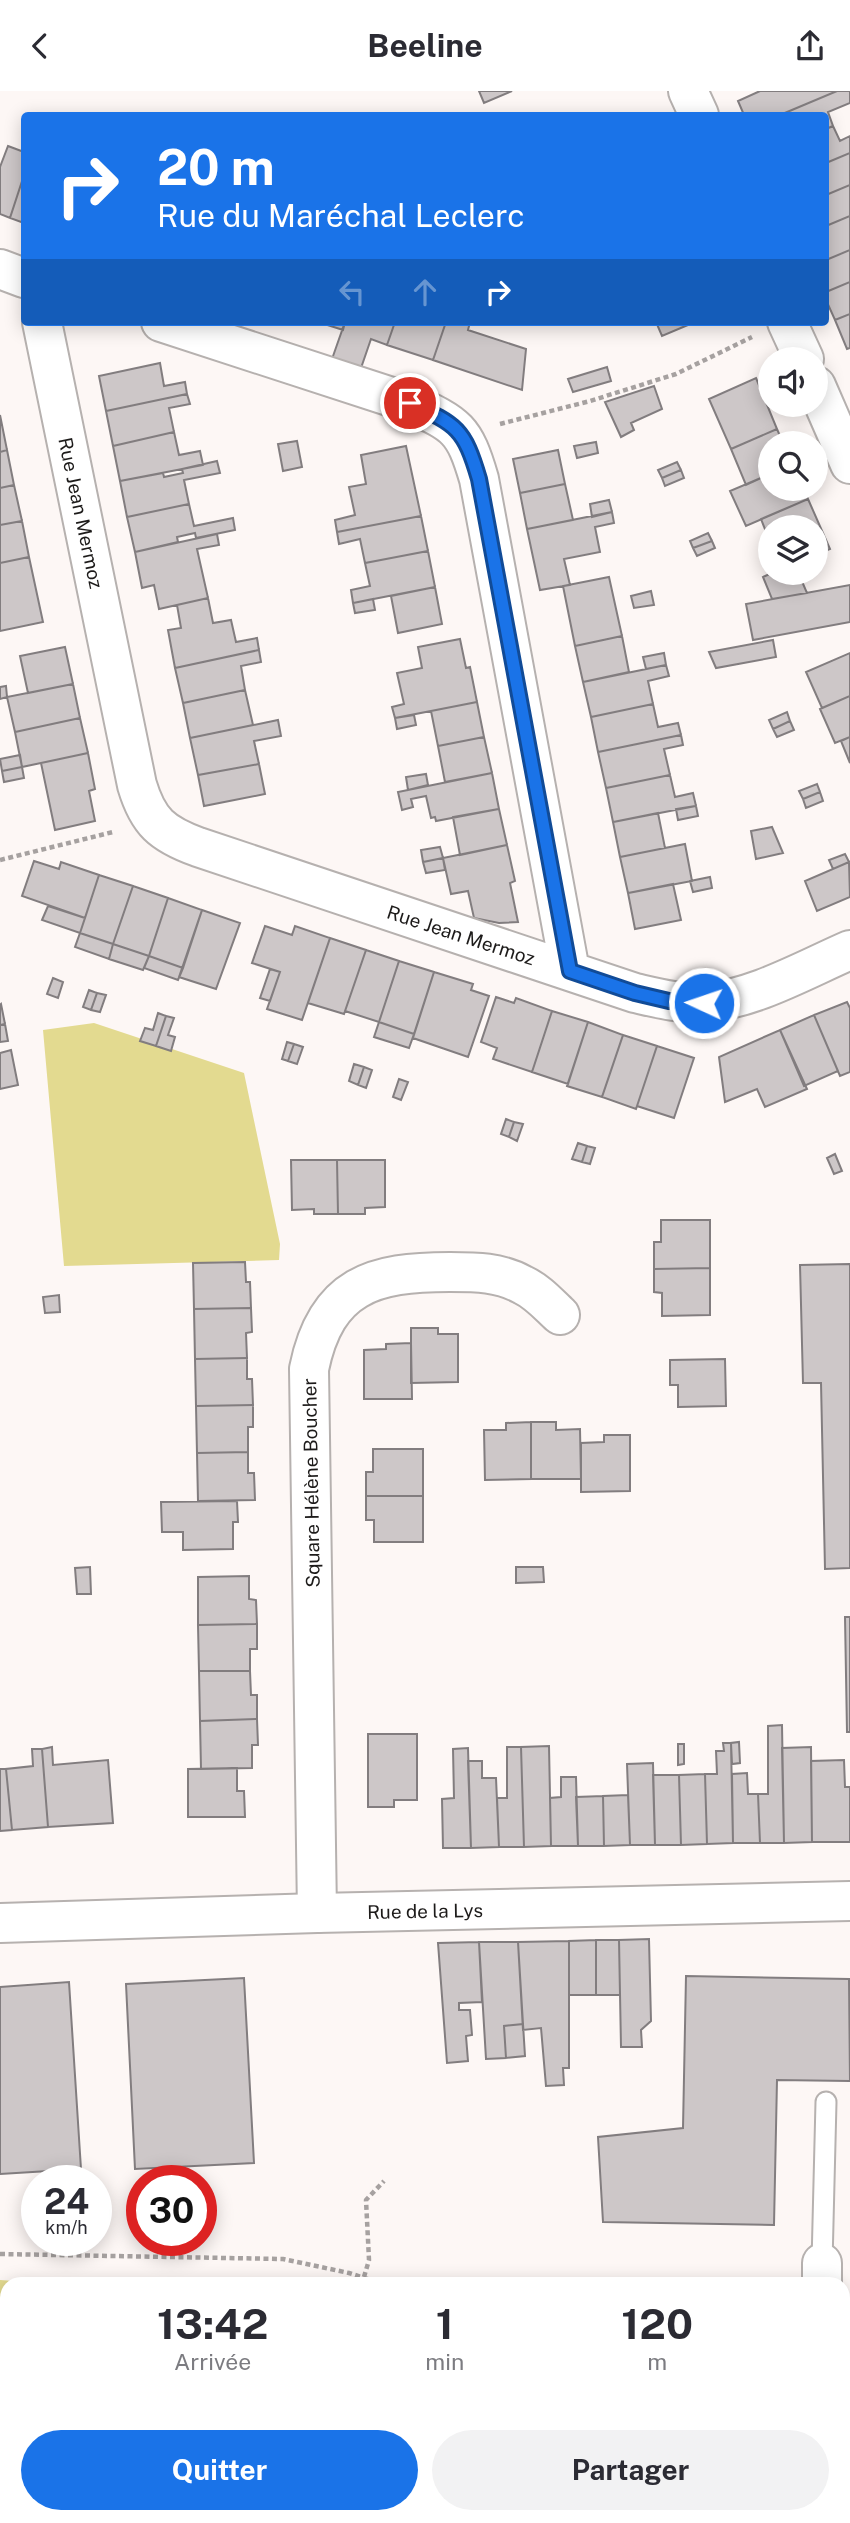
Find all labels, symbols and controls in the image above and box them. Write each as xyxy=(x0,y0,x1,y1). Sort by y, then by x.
icon: back xyxy=(21,27,59,65)
text: Beeline xyxy=(367,27,483,64)
icon: share xyxy=(791,27,829,65)
text: 20 m xyxy=(157,138,275,196)
icon: right xyxy=(42,140,133,231)
text: Rue du Maréchal Leclerc xyxy=(157,197,525,234)
icon: left xyxy=(333,273,371,311)
icon: ahead xyxy=(406,273,444,311)
icon: right xyxy=(479,273,517,311)
map controls xyxy=(758,347,828,585)
button: sound xyxy=(758,347,828,417)
pin xyxy=(380,373,440,433)
icon: arrive xyxy=(391,384,429,422)
button: search xyxy=(758,431,828,501)
street label: Rue Jean Mermoz xyxy=(54,435,108,591)
button: layers xyxy=(758,515,828,585)
street label: Rue Jean Mermoz xyxy=(384,901,538,969)
position arrow xyxy=(667,966,741,1040)
street label: Square Hélène Boucher xyxy=(298,1378,324,1588)
street label: Rue de la Lys xyxy=(367,1899,483,1923)
speed limit sign: 30 xyxy=(126,2165,217,2256)
text: 24 xyxy=(44,2181,89,2222)
text: km/h xyxy=(45,2217,88,2238)
text: 13:42 xyxy=(157,2299,268,2348)
text: 1 xyxy=(436,2299,454,2348)
text: 120 xyxy=(621,2299,693,2348)
text: Arrivée xyxy=(174,2348,251,2375)
text: min xyxy=(425,2348,464,2375)
text: m xyxy=(647,2348,667,2375)
button: Quitter xyxy=(21,2430,418,2510)
button: Partager xyxy=(432,2430,829,2510)

